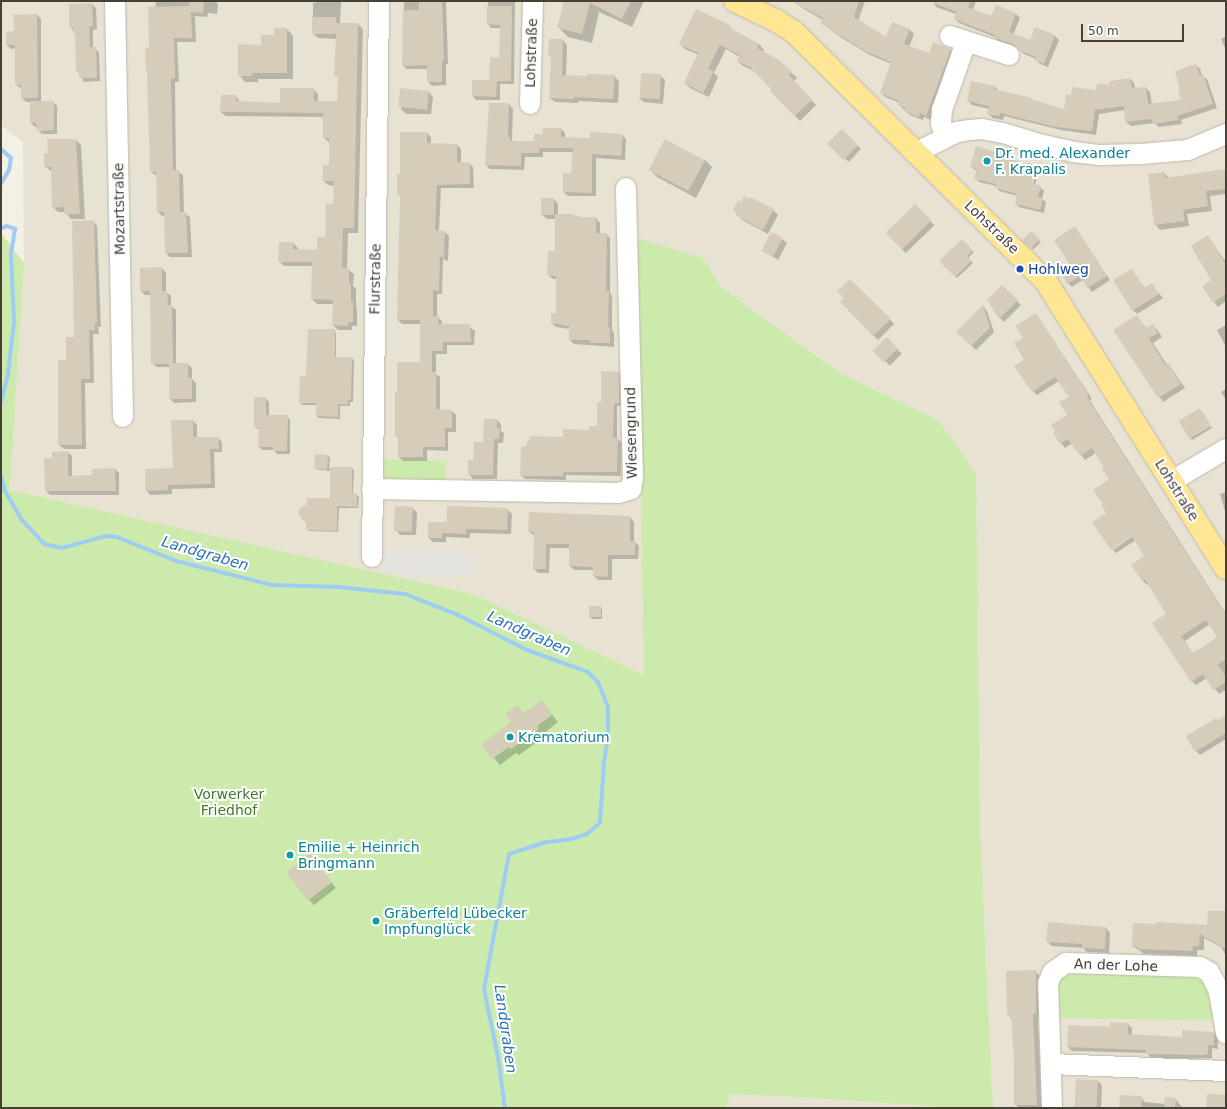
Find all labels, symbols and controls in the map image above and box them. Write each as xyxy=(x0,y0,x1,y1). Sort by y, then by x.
scale bar xyxy=(1083,16,1186,42)
street label: Lohstraße xyxy=(521,18,541,88)
text: 50 m xyxy=(1088,24,1119,38)
place label: Dr. med. Alexander F. Krapalis xyxy=(995,145,1130,178)
marker: Dr. med. Alexander F. Krapalis xyxy=(982,156,992,166)
street label: Mozartstraße xyxy=(110,163,128,255)
street label: Lohstraße xyxy=(961,197,1023,257)
street label: Flurstraße xyxy=(366,243,384,315)
place label: Hohlweg xyxy=(1028,261,1089,277)
marker: Hohlweg xyxy=(1015,264,1025,274)
street label: Wiesengrund xyxy=(622,387,640,479)
street label: Lohstraße xyxy=(1151,456,1203,524)
water label: Landgraben xyxy=(159,533,251,575)
water label: Landgraben xyxy=(484,608,574,660)
place label: Krematorium xyxy=(518,729,610,745)
marker: Krematorium xyxy=(505,732,515,742)
park label: Vorwerker Friedhof xyxy=(194,786,264,818)
place label: Emilie + Heinrich Bringmann xyxy=(298,839,420,872)
marker: Emilie + Heinrich Bringmann xyxy=(285,850,295,860)
place label: Gräberfeld Lübecker Impfunglück xyxy=(384,905,527,938)
marker: Gräberfeld Lübecker Impfunglück xyxy=(371,916,381,926)
street label: An der Lohe xyxy=(1074,955,1158,975)
water label: Landgraben xyxy=(490,983,520,1075)

